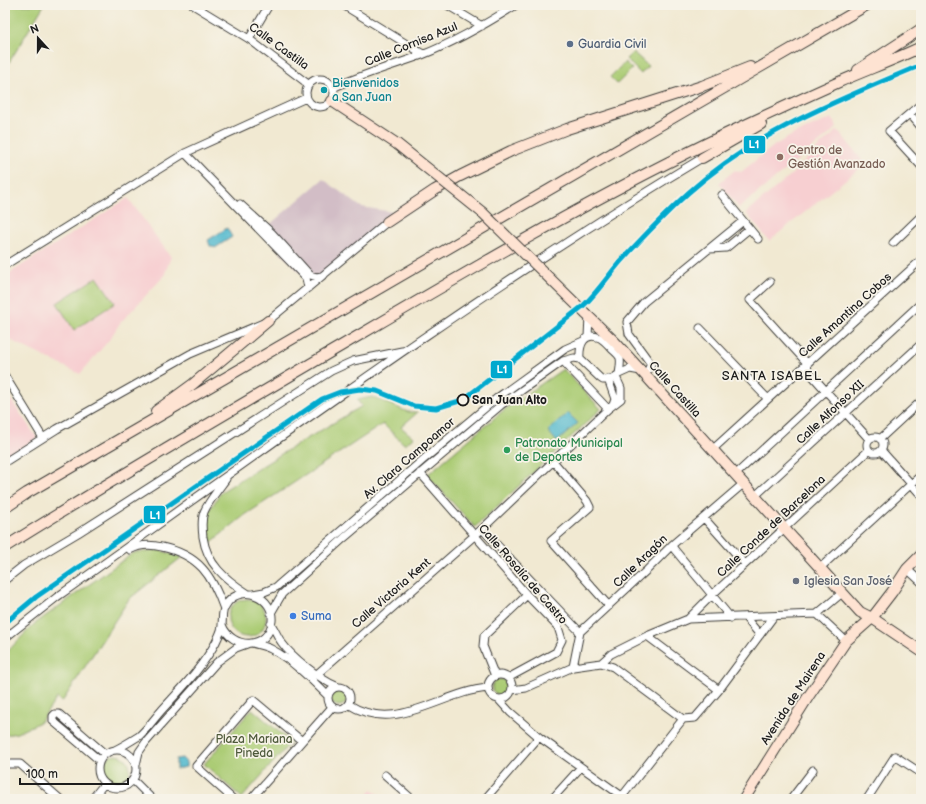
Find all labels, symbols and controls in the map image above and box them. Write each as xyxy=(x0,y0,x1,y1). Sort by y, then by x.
north arrow xyxy=(18,18,58,58)
street label: Calle Cornisa Azul xyxy=(363,19,460,70)
street label: Calle Castilla xyxy=(246,20,312,73)
text: N xyxy=(28,22,41,37)
place label: Guardia Civil xyxy=(578,37,646,52)
marker: Guardia Civil xyxy=(565,39,575,49)
place label: Bienvenidos a San Juan xyxy=(332,76,399,105)
marker: Bienvenidos a San Juan xyxy=(319,85,329,95)
line badge: L1 xyxy=(743,135,766,154)
text: L1 xyxy=(749,138,759,151)
place label: Centro de Gestión Avanzado xyxy=(788,143,886,172)
marker: Centro de Gestión Avanzado xyxy=(775,152,785,162)
street label: Calle Amantina Cobos xyxy=(796,270,895,361)
street label: Calle Castilla xyxy=(645,358,704,421)
line badge: L1 xyxy=(490,360,513,379)
text: L1 xyxy=(497,363,507,376)
district label: SANTA ISABEL xyxy=(722,368,822,384)
street label: Calle Alfonso XII xyxy=(793,377,868,448)
marker: San Juan Alto xyxy=(456,393,470,407)
place label: San Juan Alto xyxy=(472,393,547,408)
street label: Av. Clara Campoamor xyxy=(360,414,459,502)
place label: Patronato Municipal de Deportes xyxy=(515,436,623,465)
marker: Patronato Municipal de Deportes xyxy=(502,445,512,455)
street label: Calle Conde de Barcelona xyxy=(714,472,829,581)
line badge: L1 xyxy=(143,505,166,524)
text: L1 xyxy=(150,509,160,522)
street label: Calle Rosalía de Castro xyxy=(475,521,570,628)
street label: Calle Aragón xyxy=(610,532,671,591)
street label: Calle Victoria Kent xyxy=(349,555,434,632)
place label: Iglesia San José xyxy=(804,574,892,589)
marker: Iglesia San José xyxy=(791,576,801,586)
place label: Suma xyxy=(301,609,332,624)
marker: Suma xyxy=(288,611,298,621)
street label: Avenida de Mairena xyxy=(758,649,829,748)
park label: Plaza Mariana Pineda xyxy=(215,732,293,761)
scale bar xyxy=(20,760,128,786)
text: 100 m xyxy=(26,767,58,782)

